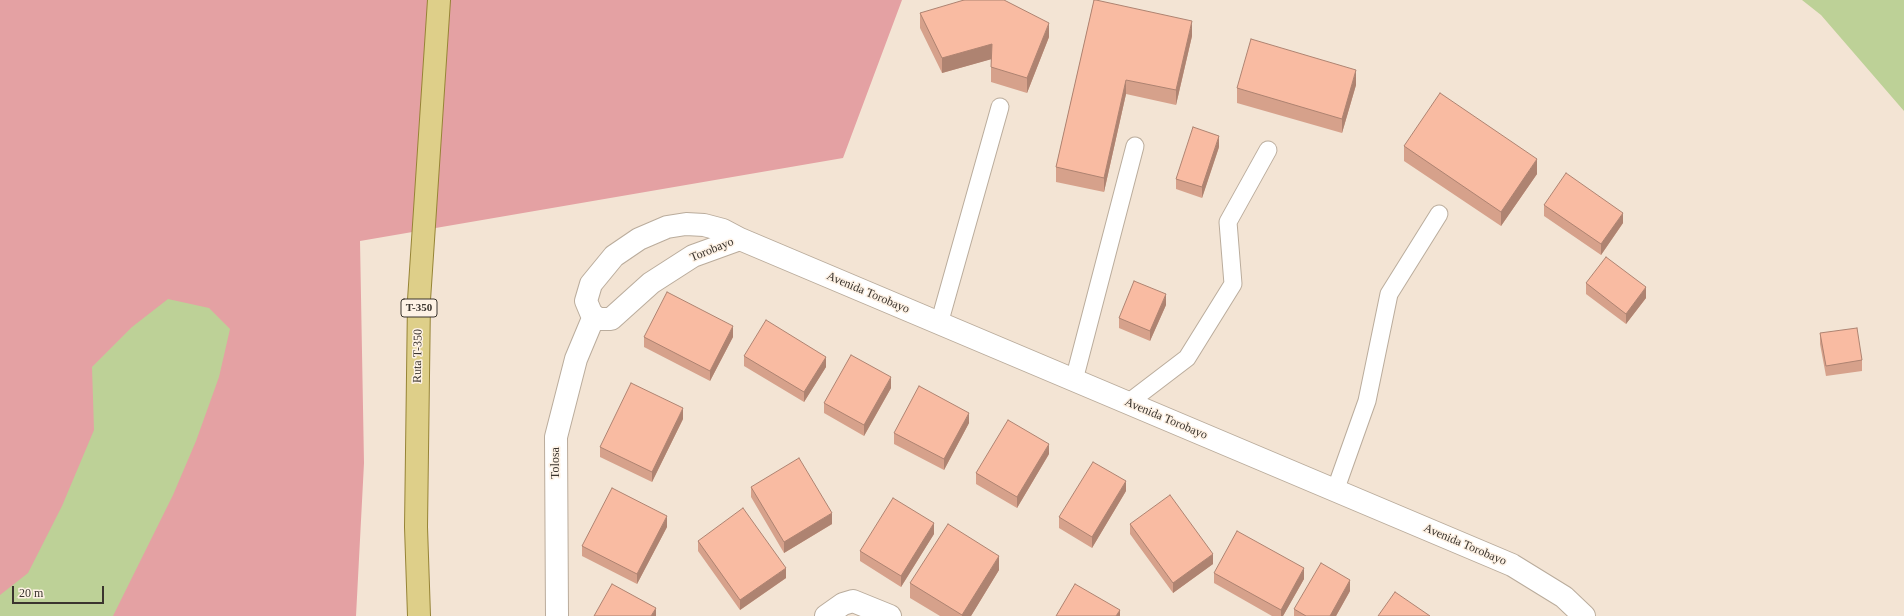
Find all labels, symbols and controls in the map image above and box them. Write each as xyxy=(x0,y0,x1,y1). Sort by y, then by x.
street label: Torobayo xyxy=(688,235,736,265)
street label: Avenida Torobayo xyxy=(824,269,912,317)
road number: T-350 xyxy=(401,299,437,317)
street label: Ruta T-350 xyxy=(410,329,426,383)
street label: Avenida Torobayo xyxy=(1122,395,1210,443)
street label: Tolosa xyxy=(549,447,563,479)
street label: Avenida Torobayo xyxy=(1421,521,1509,569)
scale bar xyxy=(14,578,106,604)
text: 20 m xyxy=(19,586,43,600)

